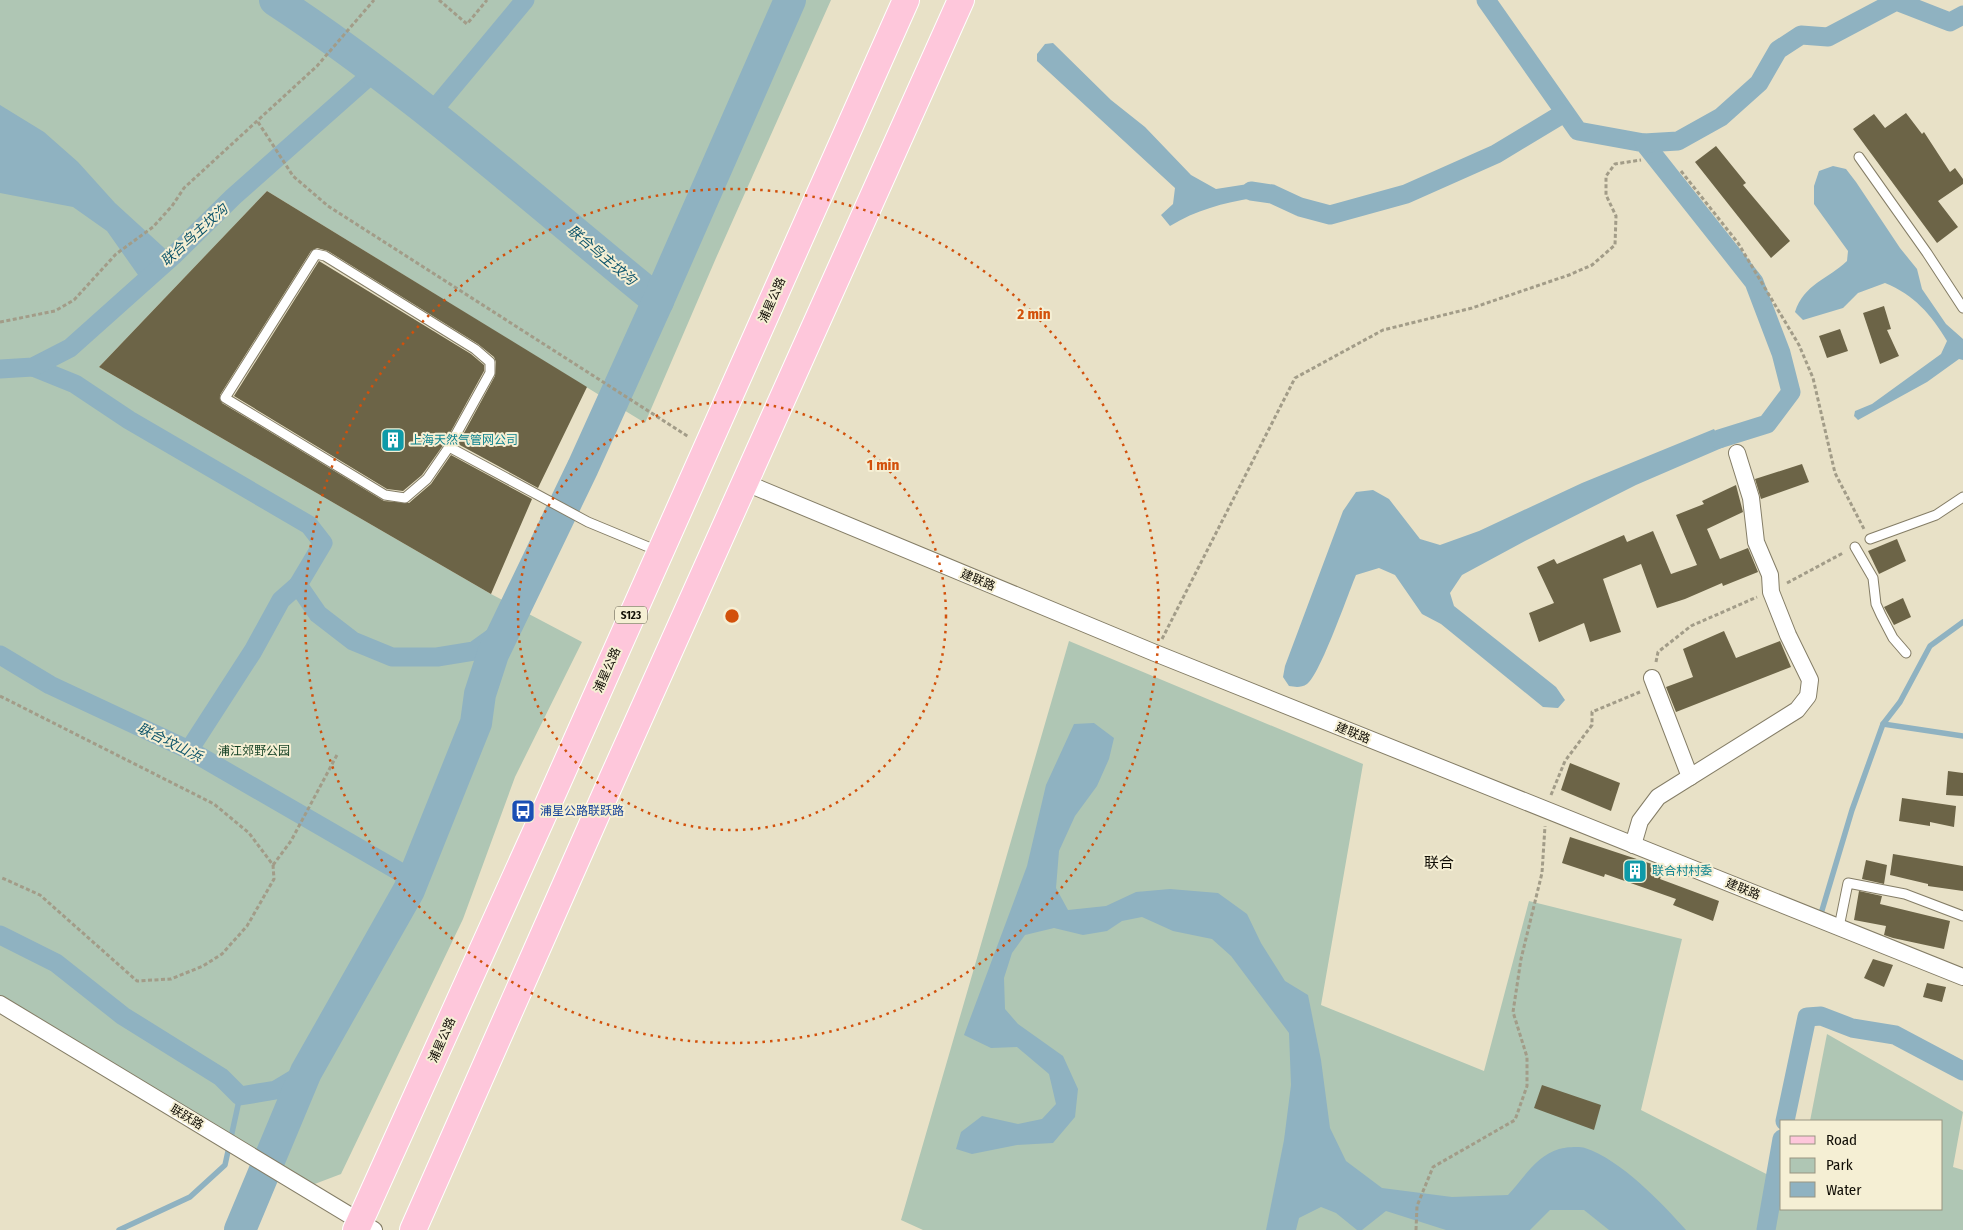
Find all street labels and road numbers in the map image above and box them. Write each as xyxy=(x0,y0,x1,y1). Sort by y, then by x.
street label: 浦星公路 xyxy=(756,275,788,325)
street label: 建联路 xyxy=(959,567,997,593)
road number: S123 xyxy=(615,606,647,624)
street label: 浦星公路 xyxy=(591,645,623,695)
street label: 建联路 xyxy=(1334,720,1372,746)
street label: 建联路 xyxy=(1724,876,1762,902)
street label: 浦星公路 xyxy=(426,1015,458,1065)
street label: 联跃路 xyxy=(168,1102,206,1132)

